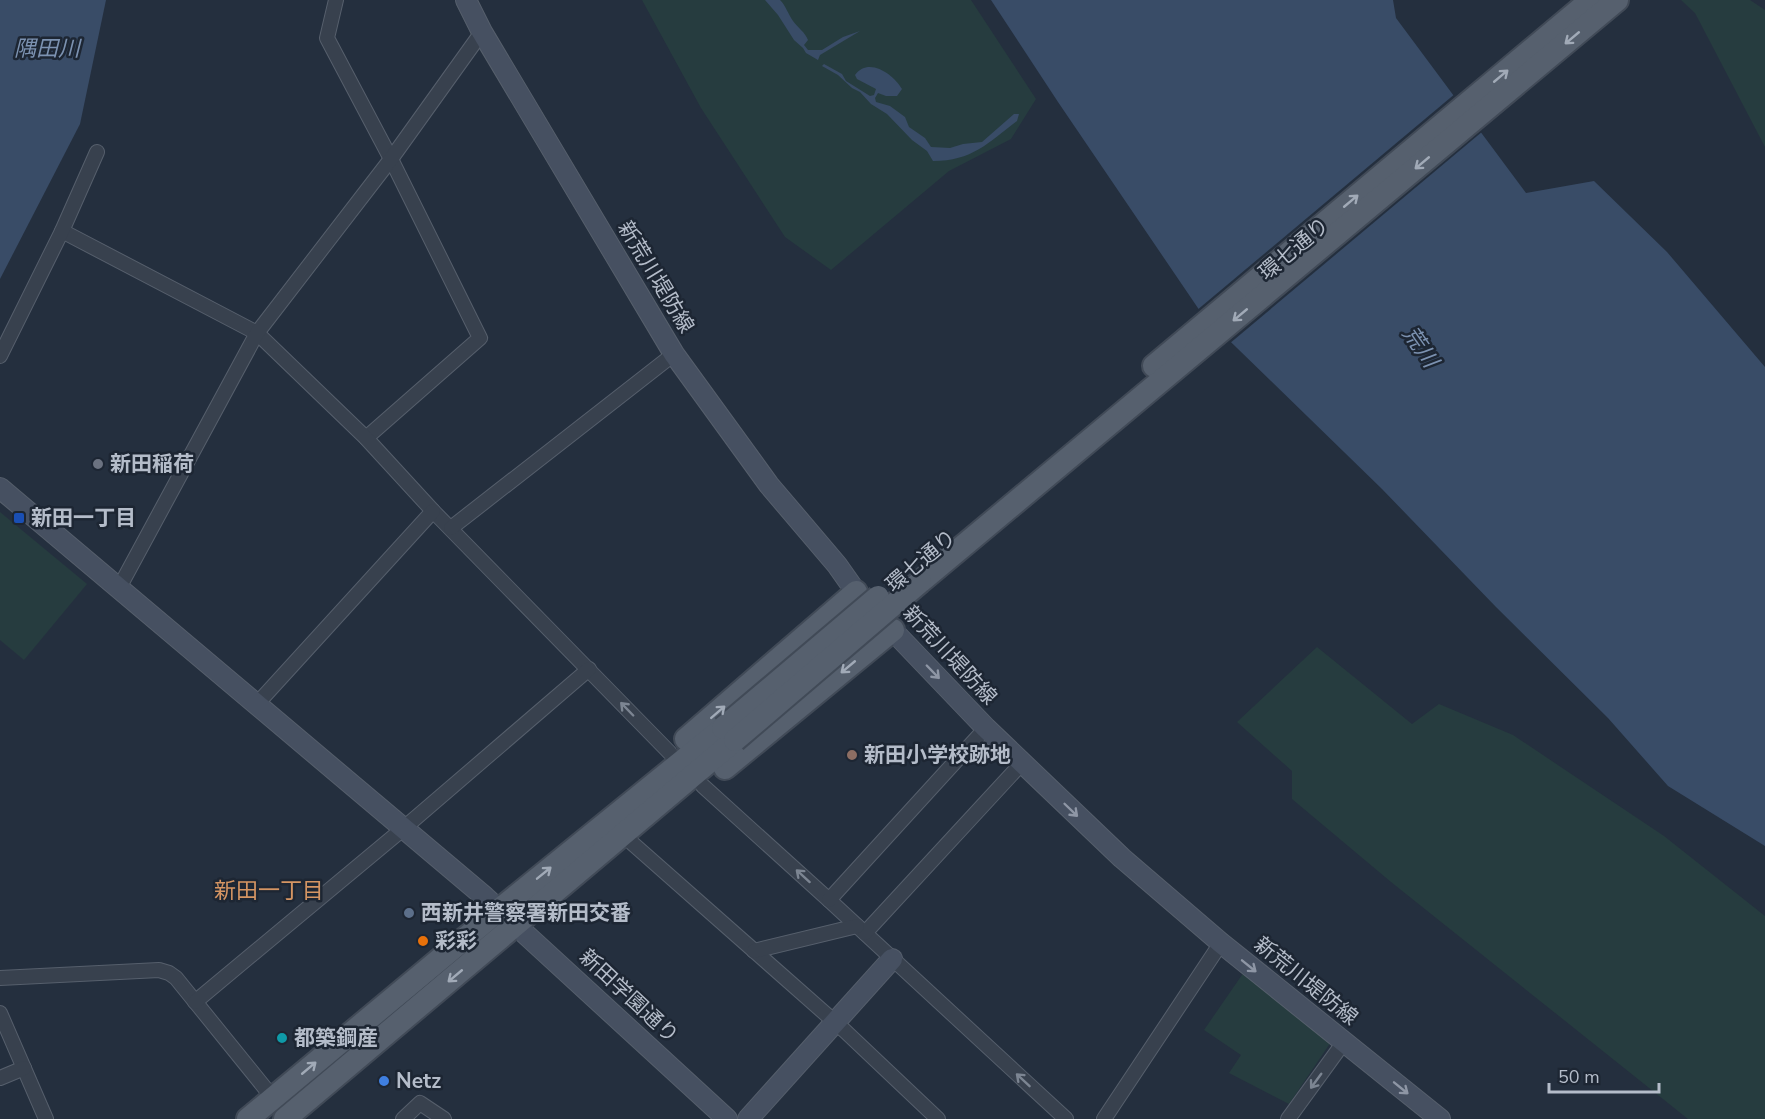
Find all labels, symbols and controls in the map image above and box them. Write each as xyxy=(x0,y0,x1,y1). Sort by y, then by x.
one-way arrow xyxy=(1564,31,1580,44)
water label: 隅田川 xyxy=(14,34,82,64)
one-way arrow xyxy=(1493,69,1509,82)
one-way arrow xyxy=(1414,156,1430,169)
one-way arrow xyxy=(1343,194,1358,208)
street label: 環七通り xyxy=(1253,211,1335,287)
street label: 新荒川堤防線 xyxy=(612,216,700,338)
one-way arrow xyxy=(1233,308,1249,321)
water label: 荒川 xyxy=(1395,320,1446,375)
place label: 新田稲荷 xyxy=(110,450,194,478)
marker: 新田稲荷 xyxy=(91,457,105,471)
place label: 新田一丁目 xyxy=(31,504,136,532)
marker: 新田一丁目 xyxy=(12,511,26,525)
street label: 環七通り xyxy=(880,523,962,599)
street label: 新荒川堤防線 xyxy=(897,599,1003,711)
one-way arrow xyxy=(841,660,856,674)
one-way arrow xyxy=(926,665,940,680)
one-way arrow xyxy=(619,701,634,716)
one-way arrow xyxy=(710,705,726,718)
place label: 新田小学校跡地 xyxy=(864,741,1011,769)
marker: 新田小学校跡地 xyxy=(845,748,859,762)
one-way arrow xyxy=(1064,802,1079,817)
one-way arrow xyxy=(536,866,552,879)
one-way arrow xyxy=(796,869,811,883)
district label: 新田一丁目 xyxy=(214,876,324,906)
place label: 西新井警察署新田交番 xyxy=(421,899,631,927)
marker: 西新井警察署新田交番 xyxy=(402,906,416,920)
place label: 彩彩 xyxy=(435,927,477,955)
street label: 新荒川堤防線 xyxy=(1248,930,1364,1032)
marker: 彩彩 xyxy=(416,934,430,948)
street label: 新田学園通り xyxy=(573,943,685,1049)
one-way arrow xyxy=(1241,959,1256,973)
one-way arrow xyxy=(447,970,463,983)
place label: 都築鋼産 xyxy=(294,1024,378,1052)
marker: 都築鋼産 xyxy=(275,1031,289,1045)
scale bar xyxy=(1549,1056,1658,1094)
one-way arrow xyxy=(301,1061,316,1075)
text: 50 m xyxy=(1558,1065,1600,1089)
place label: Netz xyxy=(396,1067,441,1095)
one-way arrow xyxy=(1015,1072,1030,1087)
one-way arrow xyxy=(1310,1072,1322,1088)
marker: Netz xyxy=(377,1074,391,1088)
one-way arrow xyxy=(1393,1081,1409,1094)

